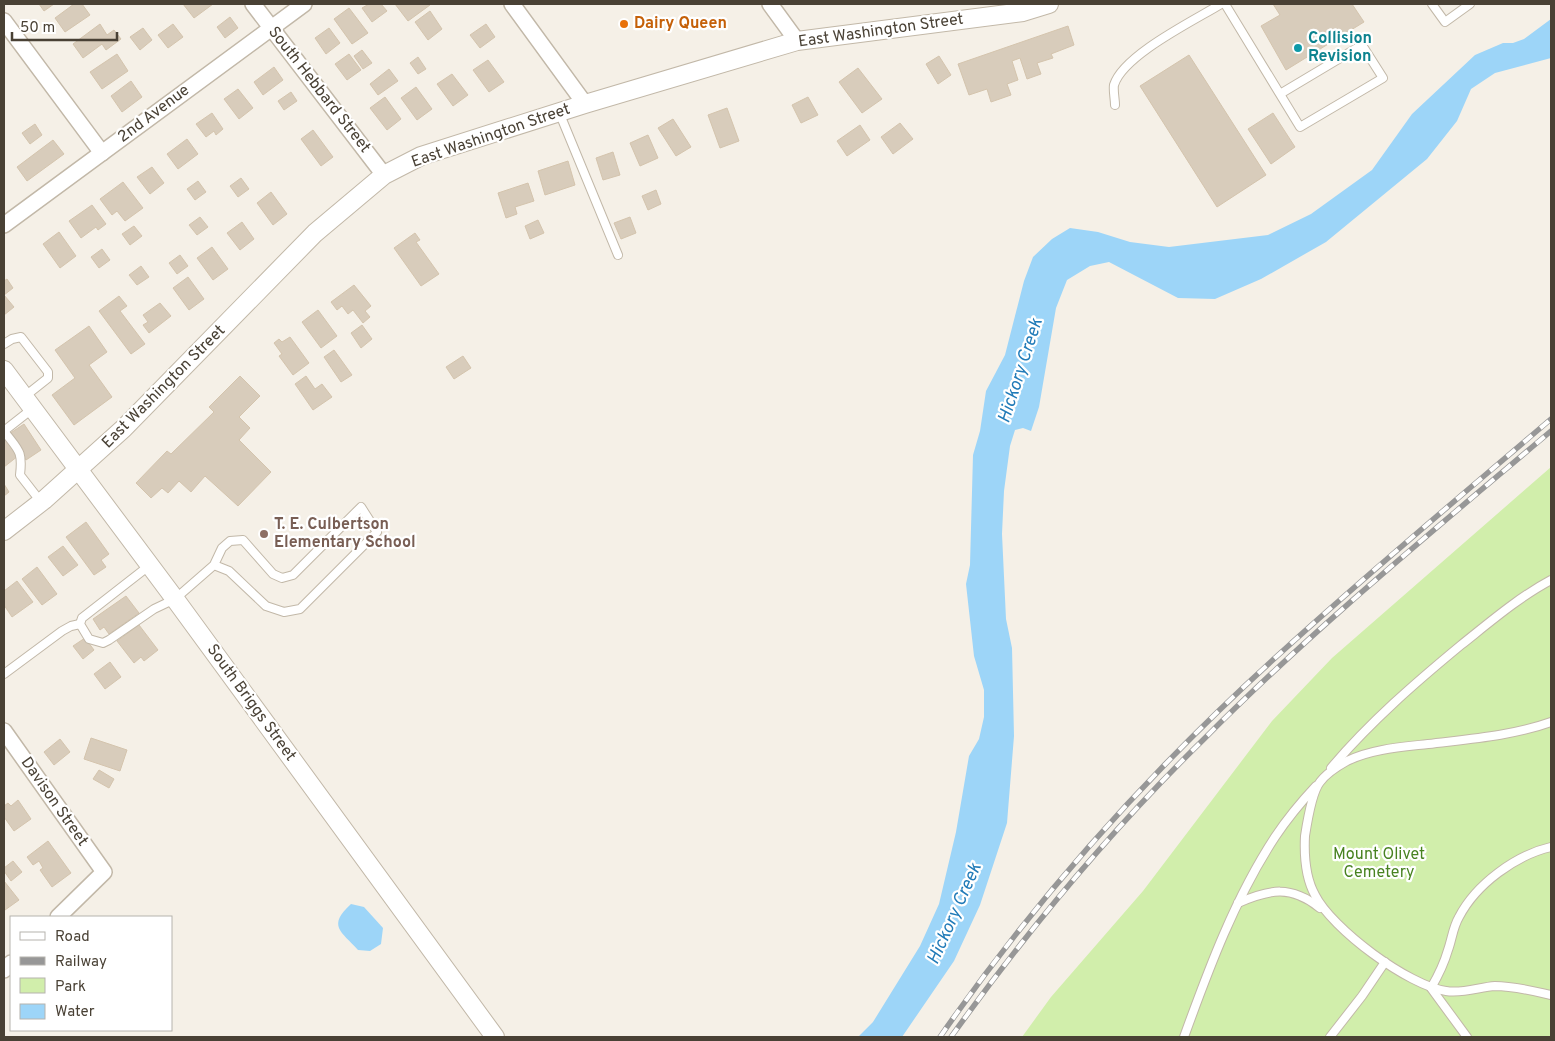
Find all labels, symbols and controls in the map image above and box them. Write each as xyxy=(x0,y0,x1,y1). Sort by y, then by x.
scale bar xyxy=(12,10,118,42)
street label: East Washington Street xyxy=(797,10,965,52)
place label: Dairy Queen xyxy=(634,14,727,34)
marker: Dairy Queen xyxy=(618,18,630,30)
text: 50 m xyxy=(20,19,55,38)
street label: South Hebbard Street xyxy=(263,23,375,157)
place label: Collision Revision xyxy=(1308,29,1372,67)
marker: Collision Revision xyxy=(1292,42,1304,54)
street label: 2nd Avenue xyxy=(114,81,194,147)
street label: East Washington Street xyxy=(409,99,573,173)
water label: Hickory Creek xyxy=(993,315,1049,426)
street label: East Washington Street xyxy=(98,321,230,453)
place label: T. E. Culbertson Elementary School xyxy=(274,515,416,553)
marker: T. E. Culbertson Elementary School xyxy=(258,528,270,540)
street label: South Briggs Street xyxy=(202,641,300,765)
street label: Davison Street xyxy=(16,754,92,850)
park label: Mount Olivet Cemetery xyxy=(1333,845,1425,883)
water label: Hickory Creek xyxy=(922,859,988,968)
legend xyxy=(10,916,172,1031)
text: Road xyxy=(55,928,90,947)
text: Railway xyxy=(55,953,107,972)
text: Park xyxy=(55,978,86,997)
text: Water xyxy=(55,1003,95,1022)

